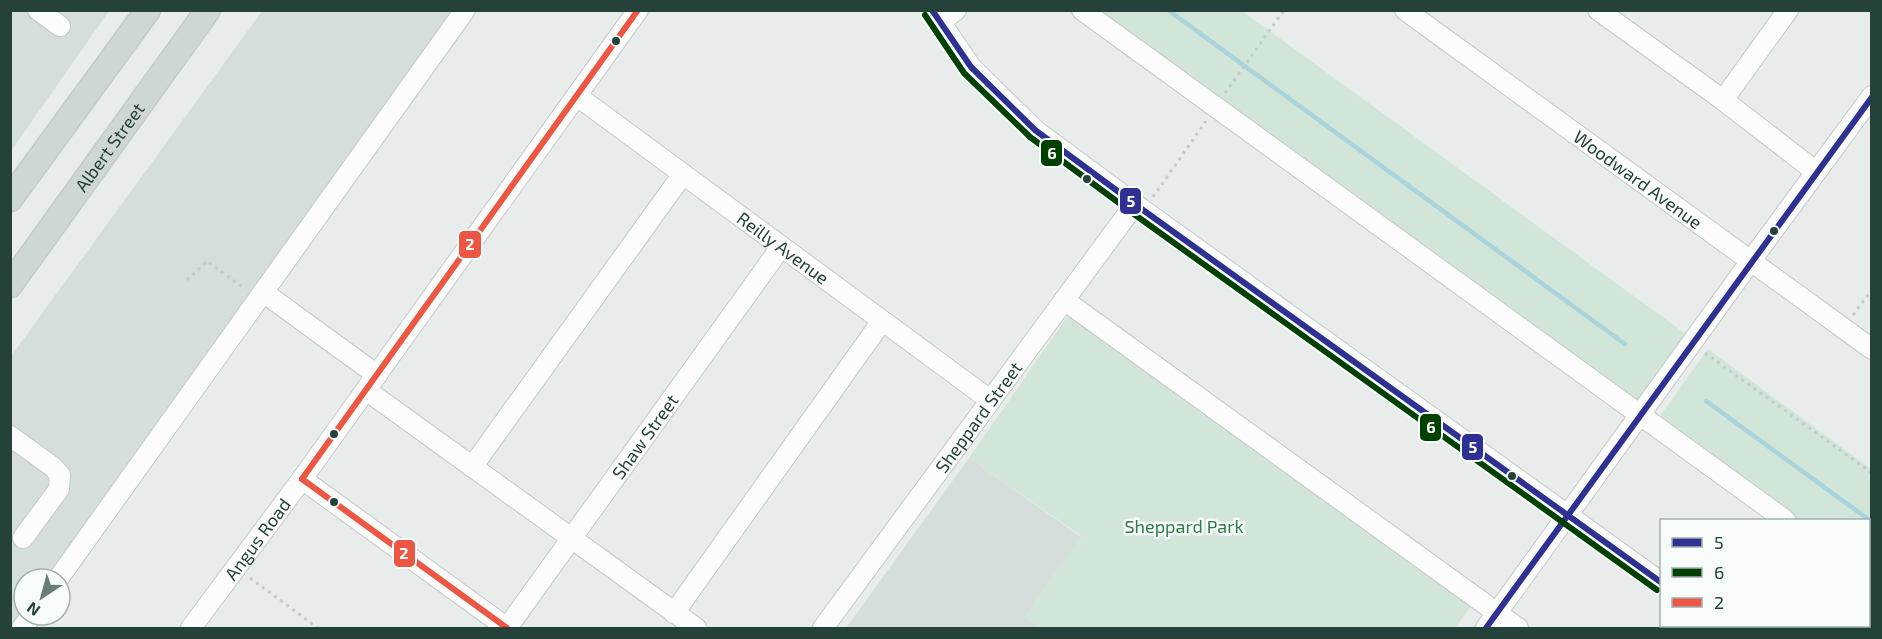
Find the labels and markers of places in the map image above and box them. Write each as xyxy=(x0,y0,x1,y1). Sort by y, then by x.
unlabelled marker xyxy=(610,35,622,47)
unlabelled marker xyxy=(1081,173,1093,185)
unlabelled marker xyxy=(1768,225,1780,237)
unlabelled marker xyxy=(328,428,340,440)
unlabelled marker xyxy=(1506,470,1518,482)
unlabelled marker xyxy=(328,496,340,508)

